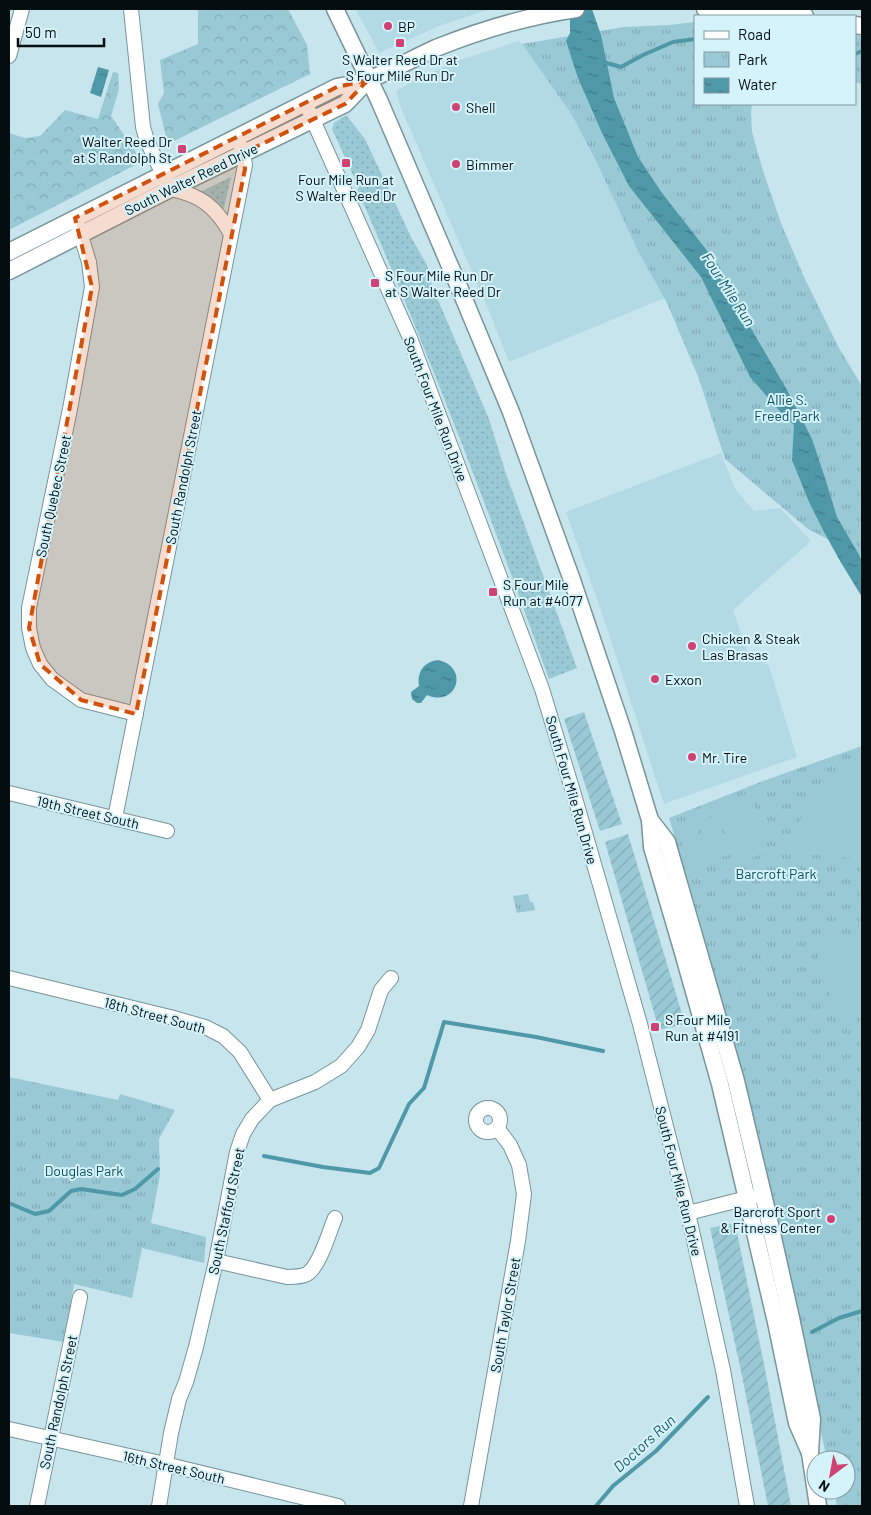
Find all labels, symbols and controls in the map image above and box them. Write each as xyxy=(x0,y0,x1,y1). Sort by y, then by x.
scale bar xyxy=(18,15,104,47)
legend xyxy=(694,15,856,105)
place label: BP xyxy=(398,18,415,35)
marker: BP xyxy=(382,20,394,32)
text: 50 m xyxy=(25,23,57,41)
text: Road xyxy=(738,25,771,43)
marker: S Walter Reed Dr at S Four Mile Run Dr xyxy=(394,37,406,49)
text: Park xyxy=(738,50,768,68)
place label: S Walter Reed Dr at S Four Mile Run Dr xyxy=(342,51,458,84)
text: Water xyxy=(738,75,777,93)
place label: Shell xyxy=(466,99,496,116)
marker: Shell xyxy=(450,101,462,113)
place label: Walter Reed Dr at S Randolph St xyxy=(73,133,172,166)
street label: South Walter Reed Drive xyxy=(122,139,260,219)
marker: Walter Reed Dr at S Randolph St xyxy=(176,143,188,155)
place label: Bimmer xyxy=(466,156,514,173)
marker: Four Mile Run at S Walter Reed Dr xyxy=(340,157,352,169)
marker: Bimmer xyxy=(450,158,462,170)
place label: Four Mile Run at S Walter Reed Dr xyxy=(296,171,396,204)
water label: Four Mile Run xyxy=(698,249,760,329)
place label: S Four Mile Run Dr at S Walter Reed Dr xyxy=(385,267,501,300)
marker: S Four Mile Run Dr at S Walter Reed Dr xyxy=(369,277,381,289)
street label: South Four Mile Run Drive xyxy=(400,334,472,484)
park label: Allie S. Freed Park xyxy=(754,391,820,424)
street label: South Randolph Street xyxy=(162,408,204,546)
street label: South Quebec Street xyxy=(32,433,74,559)
place label: S Four Mile Run at #4077 xyxy=(503,576,583,609)
marker: S Four Mile Run at #4077 xyxy=(487,586,499,598)
place label: Chicken & Steak Las Brasas xyxy=(702,630,800,663)
marker: Chicken & Steak Las Brasas xyxy=(686,640,698,652)
place label: Exxon xyxy=(665,671,702,688)
marker: Exxon xyxy=(649,673,661,685)
street label: South Four Mile Run Drive xyxy=(543,714,601,866)
place label: Mr. Tire xyxy=(702,749,747,766)
marker: Mr. Tire xyxy=(686,751,698,763)
street label: 19th Street South xyxy=(35,792,141,832)
park label: Barcroft Park xyxy=(735,865,817,882)
street label: 18th Street South xyxy=(102,993,208,1037)
place label: S Four Mile Run at #4191 xyxy=(665,1011,739,1044)
marker: S Four Mile Run at #4191 xyxy=(649,1021,661,1033)
street label: South Four Mile Run Drive xyxy=(652,1104,706,1258)
street label: South Stafford Street xyxy=(204,1146,248,1276)
park label: Douglas Park xyxy=(45,1162,123,1179)
place label: Barcroft Sport & Fitness Center xyxy=(721,1203,821,1236)
marker: Barcroft Sport & Fitness Center xyxy=(825,1213,837,1225)
street label: South Taylor Street xyxy=(486,1256,524,1374)
street label: South Randolph Street xyxy=(35,1333,81,1471)
water label: Doctors Run xyxy=(609,1410,679,1476)
street label: 16th Street South xyxy=(121,1447,227,1487)
north arrow xyxy=(806,1450,856,1500)
text: N xyxy=(815,1477,832,1496)

